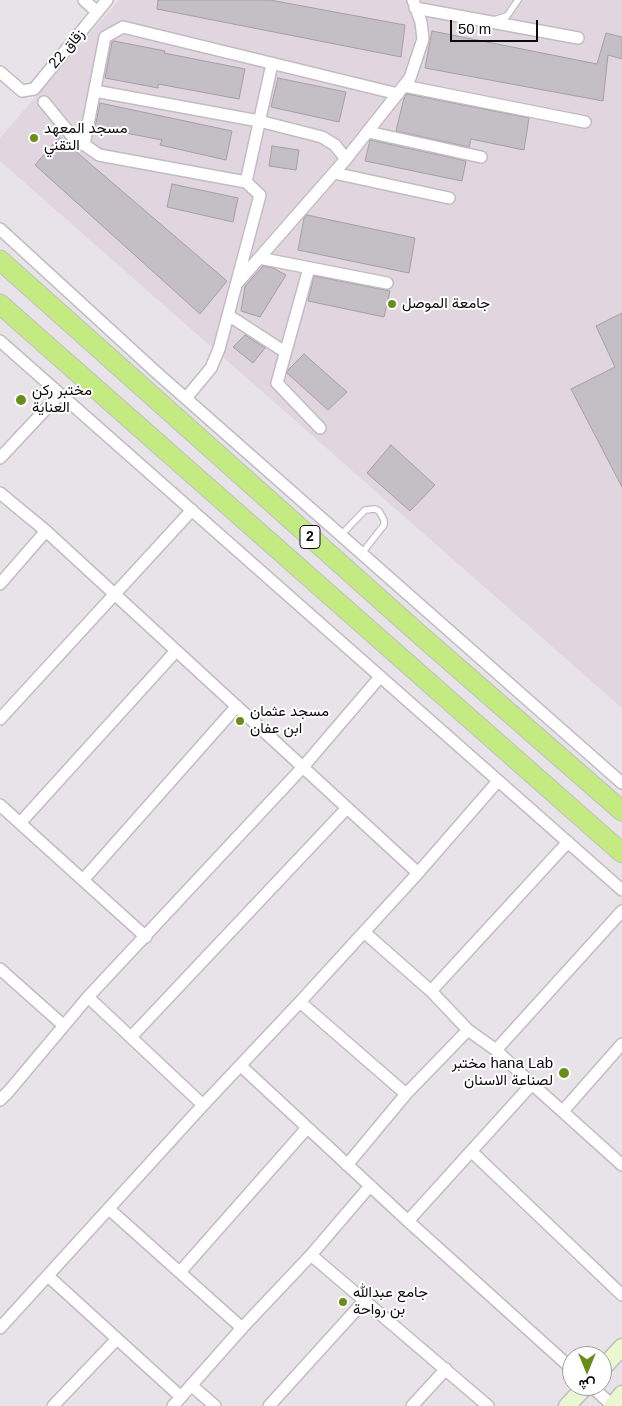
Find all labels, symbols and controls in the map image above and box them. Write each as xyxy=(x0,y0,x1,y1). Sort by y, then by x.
scale bar xyxy=(452,10,540,42)
text: 50 m xyxy=(458,20,491,37)
street label: زقاق 22 xyxy=(45,26,89,72)
place label: مسجد المعهد التقني xyxy=(44,120,127,155)
marker: مسجد المعهد التقني xyxy=(28,132,40,144)
place label: جامعة الموصل xyxy=(402,295,490,313)
marker: جامعة الموصل xyxy=(386,298,398,310)
place label: مختبر ركن العناية xyxy=(32,382,92,417)
marker: مختبر ركن العناية xyxy=(14,393,28,407)
road number: 2 xyxy=(300,526,320,548)
place label: مسجد عثمان ابن عفان xyxy=(250,703,329,738)
marker: مسجد عثمان ابن عفان xyxy=(234,715,246,727)
place label: مختبر hana Lab لصناعة الاسنان xyxy=(452,1055,553,1090)
marker: مختبر hana Lab لصناعة الاسنان xyxy=(557,1066,571,1080)
place label: جامع عبدالله بن رواحة xyxy=(353,1284,428,1319)
marker: جامع عبدالله بن رواحة xyxy=(337,1296,349,1308)
north arrow xyxy=(562,1346,612,1396)
text: ش xyxy=(579,1377,595,1393)

